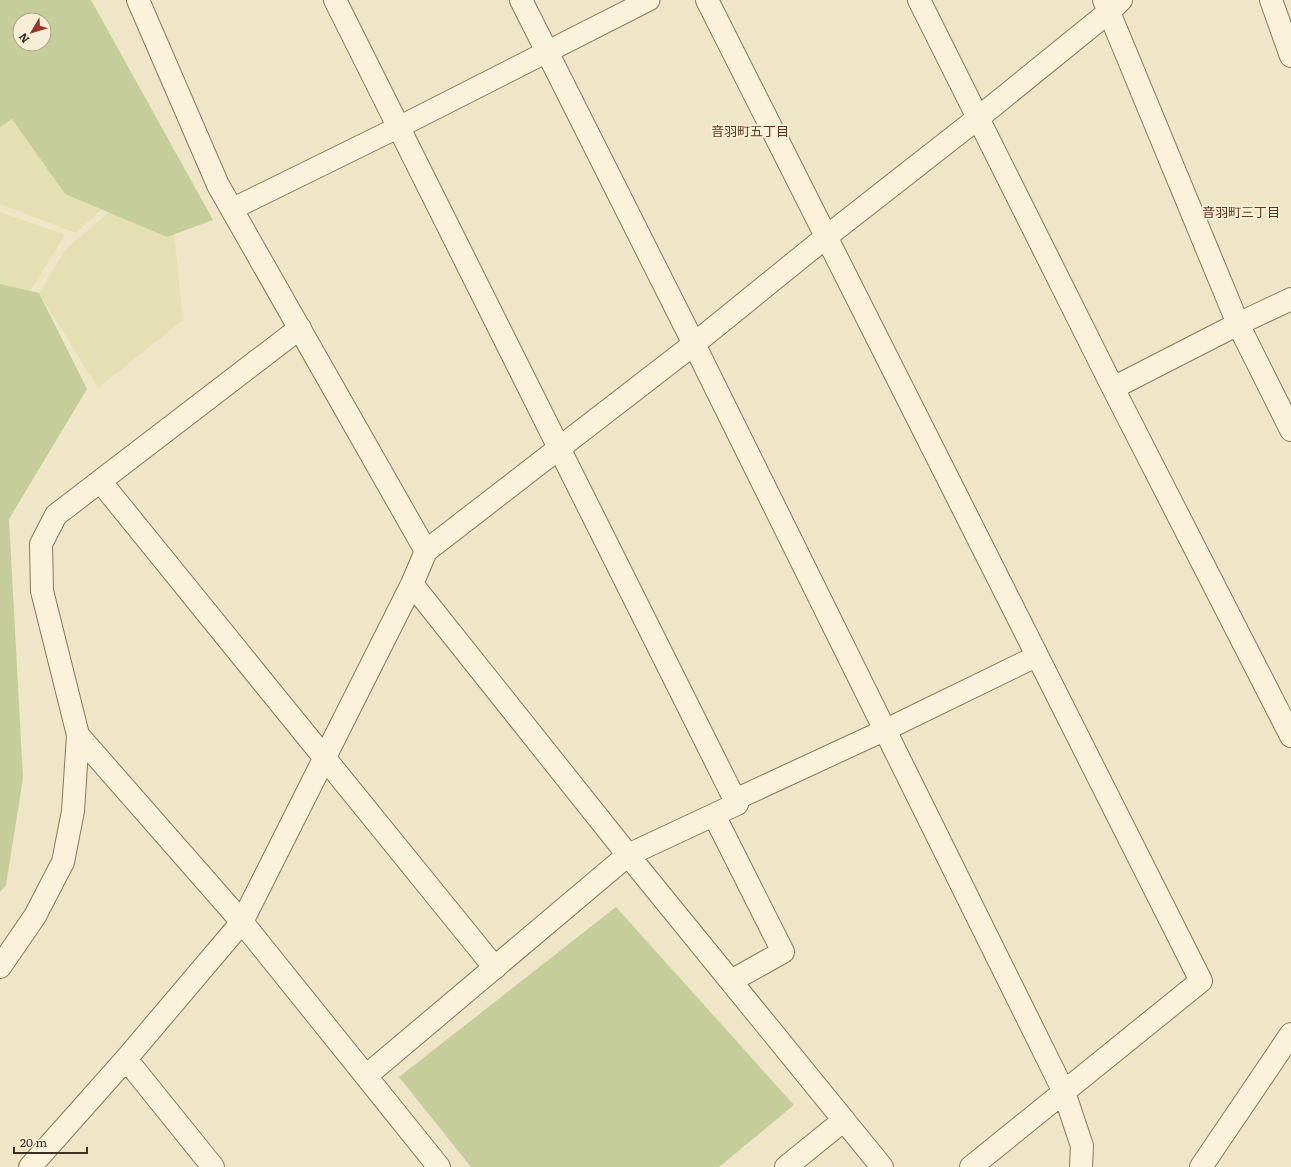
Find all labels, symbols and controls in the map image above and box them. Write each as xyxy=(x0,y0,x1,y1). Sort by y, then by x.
north arrow xyxy=(12,12,52,52)
text: N xyxy=(14,30,32,47)
district label: 音羽町五丁目 xyxy=(711,121,789,140)
district label: 音羽町三丁目 xyxy=(1202,202,1280,221)
scale bar xyxy=(14,1129,87,1155)
text: 20 m xyxy=(20,1133,47,1151)

